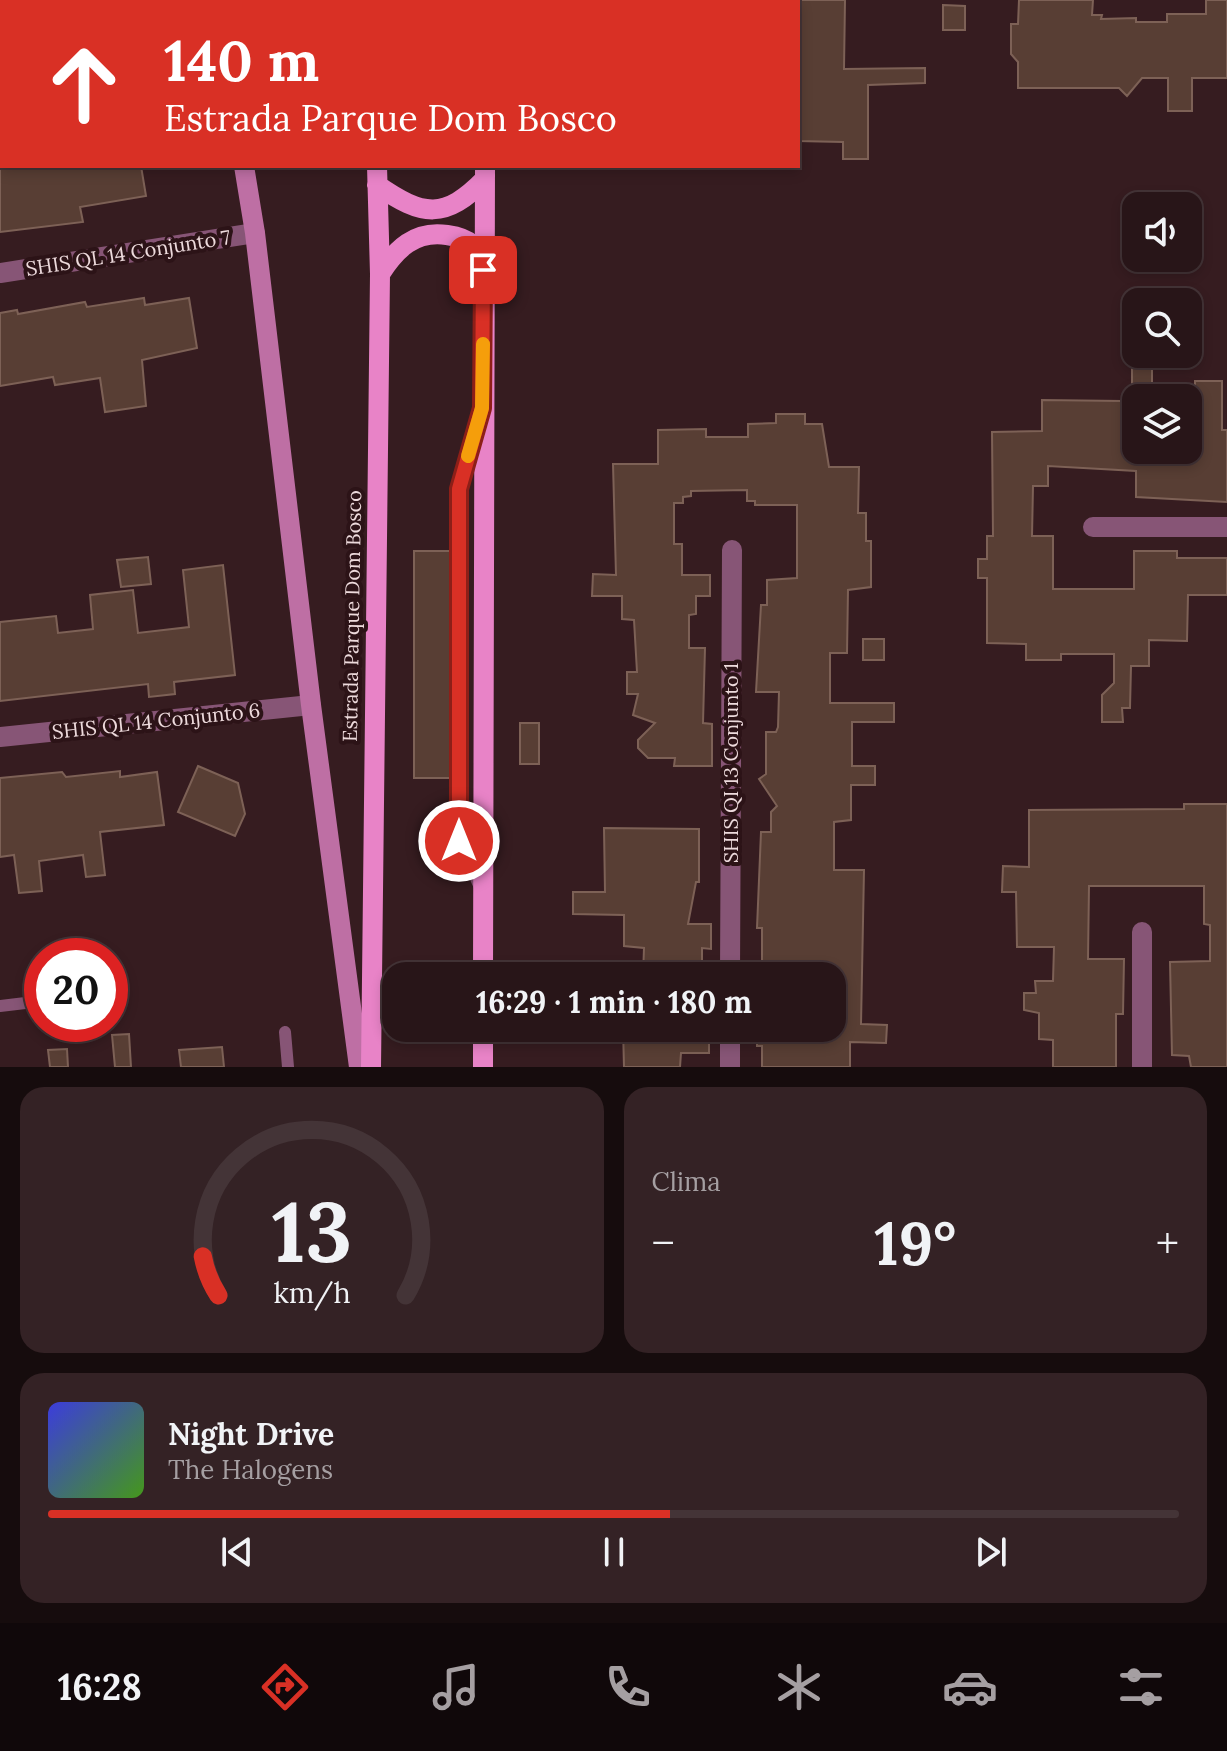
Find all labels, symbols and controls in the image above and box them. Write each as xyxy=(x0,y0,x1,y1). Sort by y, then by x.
text: 140 m xyxy=(164,25,319,96)
icon: ahead xyxy=(32,32,136,136)
text: Estrada Parque Dom Bosco xyxy=(164,95,617,141)
map controls xyxy=(1122,192,1202,464)
button: sound xyxy=(1122,192,1202,272)
street label: SHIS QL 14 Conjunto 7 xyxy=(24,224,232,281)
pin xyxy=(449,236,517,304)
icon: arrive xyxy=(461,248,505,292)
button: search xyxy=(1122,288,1202,368)
button: layers xyxy=(1122,384,1202,464)
street label: Estrada Parque Dom Bosco xyxy=(337,490,366,742)
street label: SHIS QI 13 Conjunto 1 xyxy=(718,663,743,863)
street label: SHIS QL 14 Conjunto 6 xyxy=(51,697,261,744)
position arrow xyxy=(417,799,501,883)
speed limit sign: 20 xyxy=(24,938,128,1042)
text: 16:29 · 1 min · 180 m xyxy=(476,983,752,1021)
text: Clima xyxy=(652,1165,721,1198)
text: 13 xyxy=(272,1178,352,1285)
text: 19° xyxy=(874,1205,956,1281)
text: − xyxy=(652,1215,675,1271)
text: + xyxy=(1156,1215,1179,1271)
text: km/h xyxy=(273,1274,350,1311)
text: Night Drive xyxy=(168,1415,334,1453)
text: The Halogens xyxy=(168,1453,333,1486)
icon: previous xyxy=(215,1530,259,1574)
icon: pause xyxy=(592,1530,636,1574)
icon: next xyxy=(969,1530,1013,1574)
icon: directions xyxy=(257,1659,313,1715)
icon: music xyxy=(428,1659,484,1715)
icon: phone xyxy=(600,1659,656,1715)
icon: climate xyxy=(771,1659,827,1715)
icon: car xyxy=(942,1659,998,1715)
icon: filters xyxy=(1113,1659,1169,1715)
text: 16:28 xyxy=(58,1664,142,1710)

